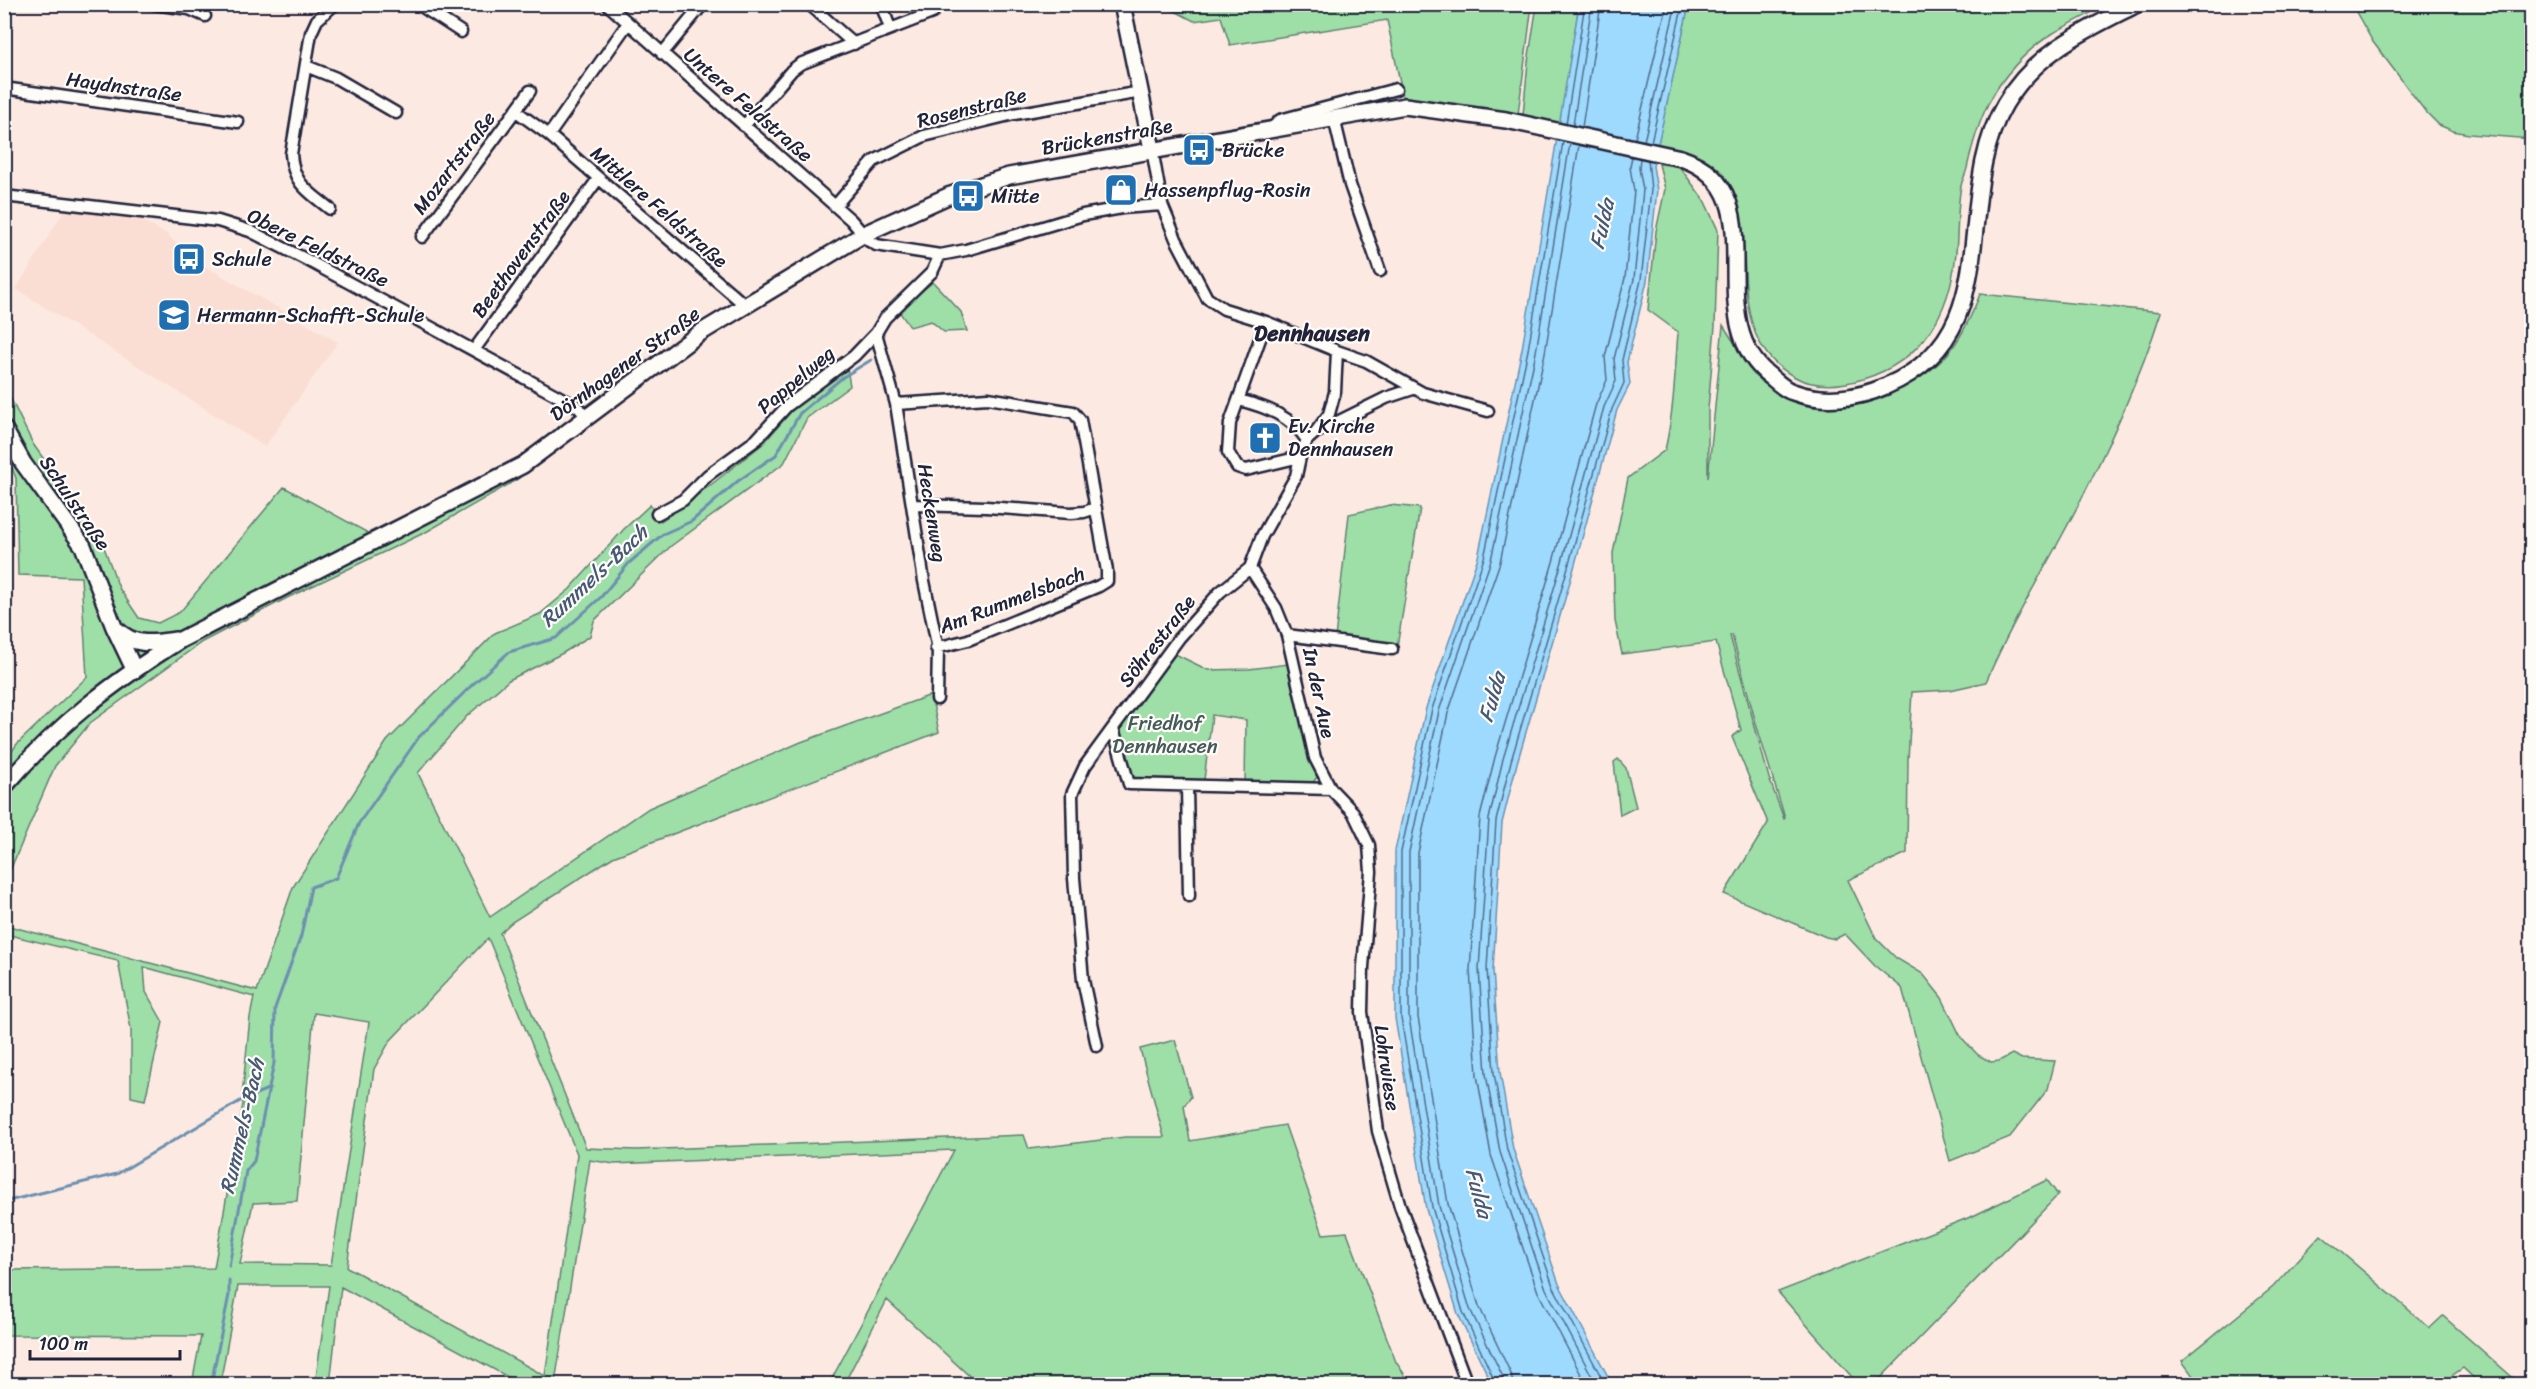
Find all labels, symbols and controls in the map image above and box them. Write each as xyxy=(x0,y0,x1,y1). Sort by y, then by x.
street label: Untere Feldstraße xyxy=(675,38,821,172)
street label: Haydnstraße xyxy=(64,62,184,112)
street label: Rosenstraße xyxy=(914,77,1030,139)
street label: Mozartstraße xyxy=(403,104,505,222)
street label: Brückenstraße xyxy=(1039,108,1175,166)
bus stop icon: Brücke xyxy=(1181,132,1217,168)
place label: Brücke xyxy=(1222,133,1284,168)
street label: Mittlere Feldstraße xyxy=(582,137,736,277)
shop icon: Hassenpflug-Rosin xyxy=(1103,172,1139,208)
place label: Hassenpflug-Rosin xyxy=(1144,173,1311,208)
bus stop icon: Mitte xyxy=(950,178,986,214)
place label: Mitte xyxy=(991,179,1040,214)
street label: Beethovenstraße xyxy=(462,182,580,326)
water label: Fulda xyxy=(1578,193,1627,253)
street label: Obere Feldstraße xyxy=(241,198,395,298)
bus stop icon: Schule xyxy=(171,241,207,277)
place label: Schule xyxy=(212,242,272,277)
school or university icon: Hermann-Schafft-Schule xyxy=(156,297,192,333)
street label: Dörnhagener Straße xyxy=(542,297,708,431)
place label: Hermann-Schafft-Schule xyxy=(197,298,424,333)
district label: Dennhausen xyxy=(1254,314,1370,353)
street label: Pappelweg xyxy=(749,337,843,423)
place label: Ev. Kirche Dennhausen xyxy=(1288,409,1394,467)
church icon: Ev. Kirche Dennhausen xyxy=(1247,420,1283,456)
street label: Schulstraße xyxy=(30,448,120,558)
street label: Heckenweg xyxy=(907,461,957,565)
water label: Rummels-Bach xyxy=(531,514,659,637)
street label: Am Rummelsbach xyxy=(933,556,1090,644)
street label: Söhrestraße xyxy=(1109,586,1205,695)
street label: In der Aue xyxy=(1292,644,1346,742)
water label: Fulda xyxy=(1467,665,1518,726)
park label: Friedhof Dennhausen xyxy=(1112,706,1218,764)
street label: Lohrwiese xyxy=(1364,1023,1410,1113)
water label: Rummels-Bach xyxy=(208,1053,276,1197)
water label: Fulda xyxy=(1454,1164,1504,1225)
scale bar xyxy=(30,1323,180,1361)
text: 100 m xyxy=(39,1328,88,1360)

